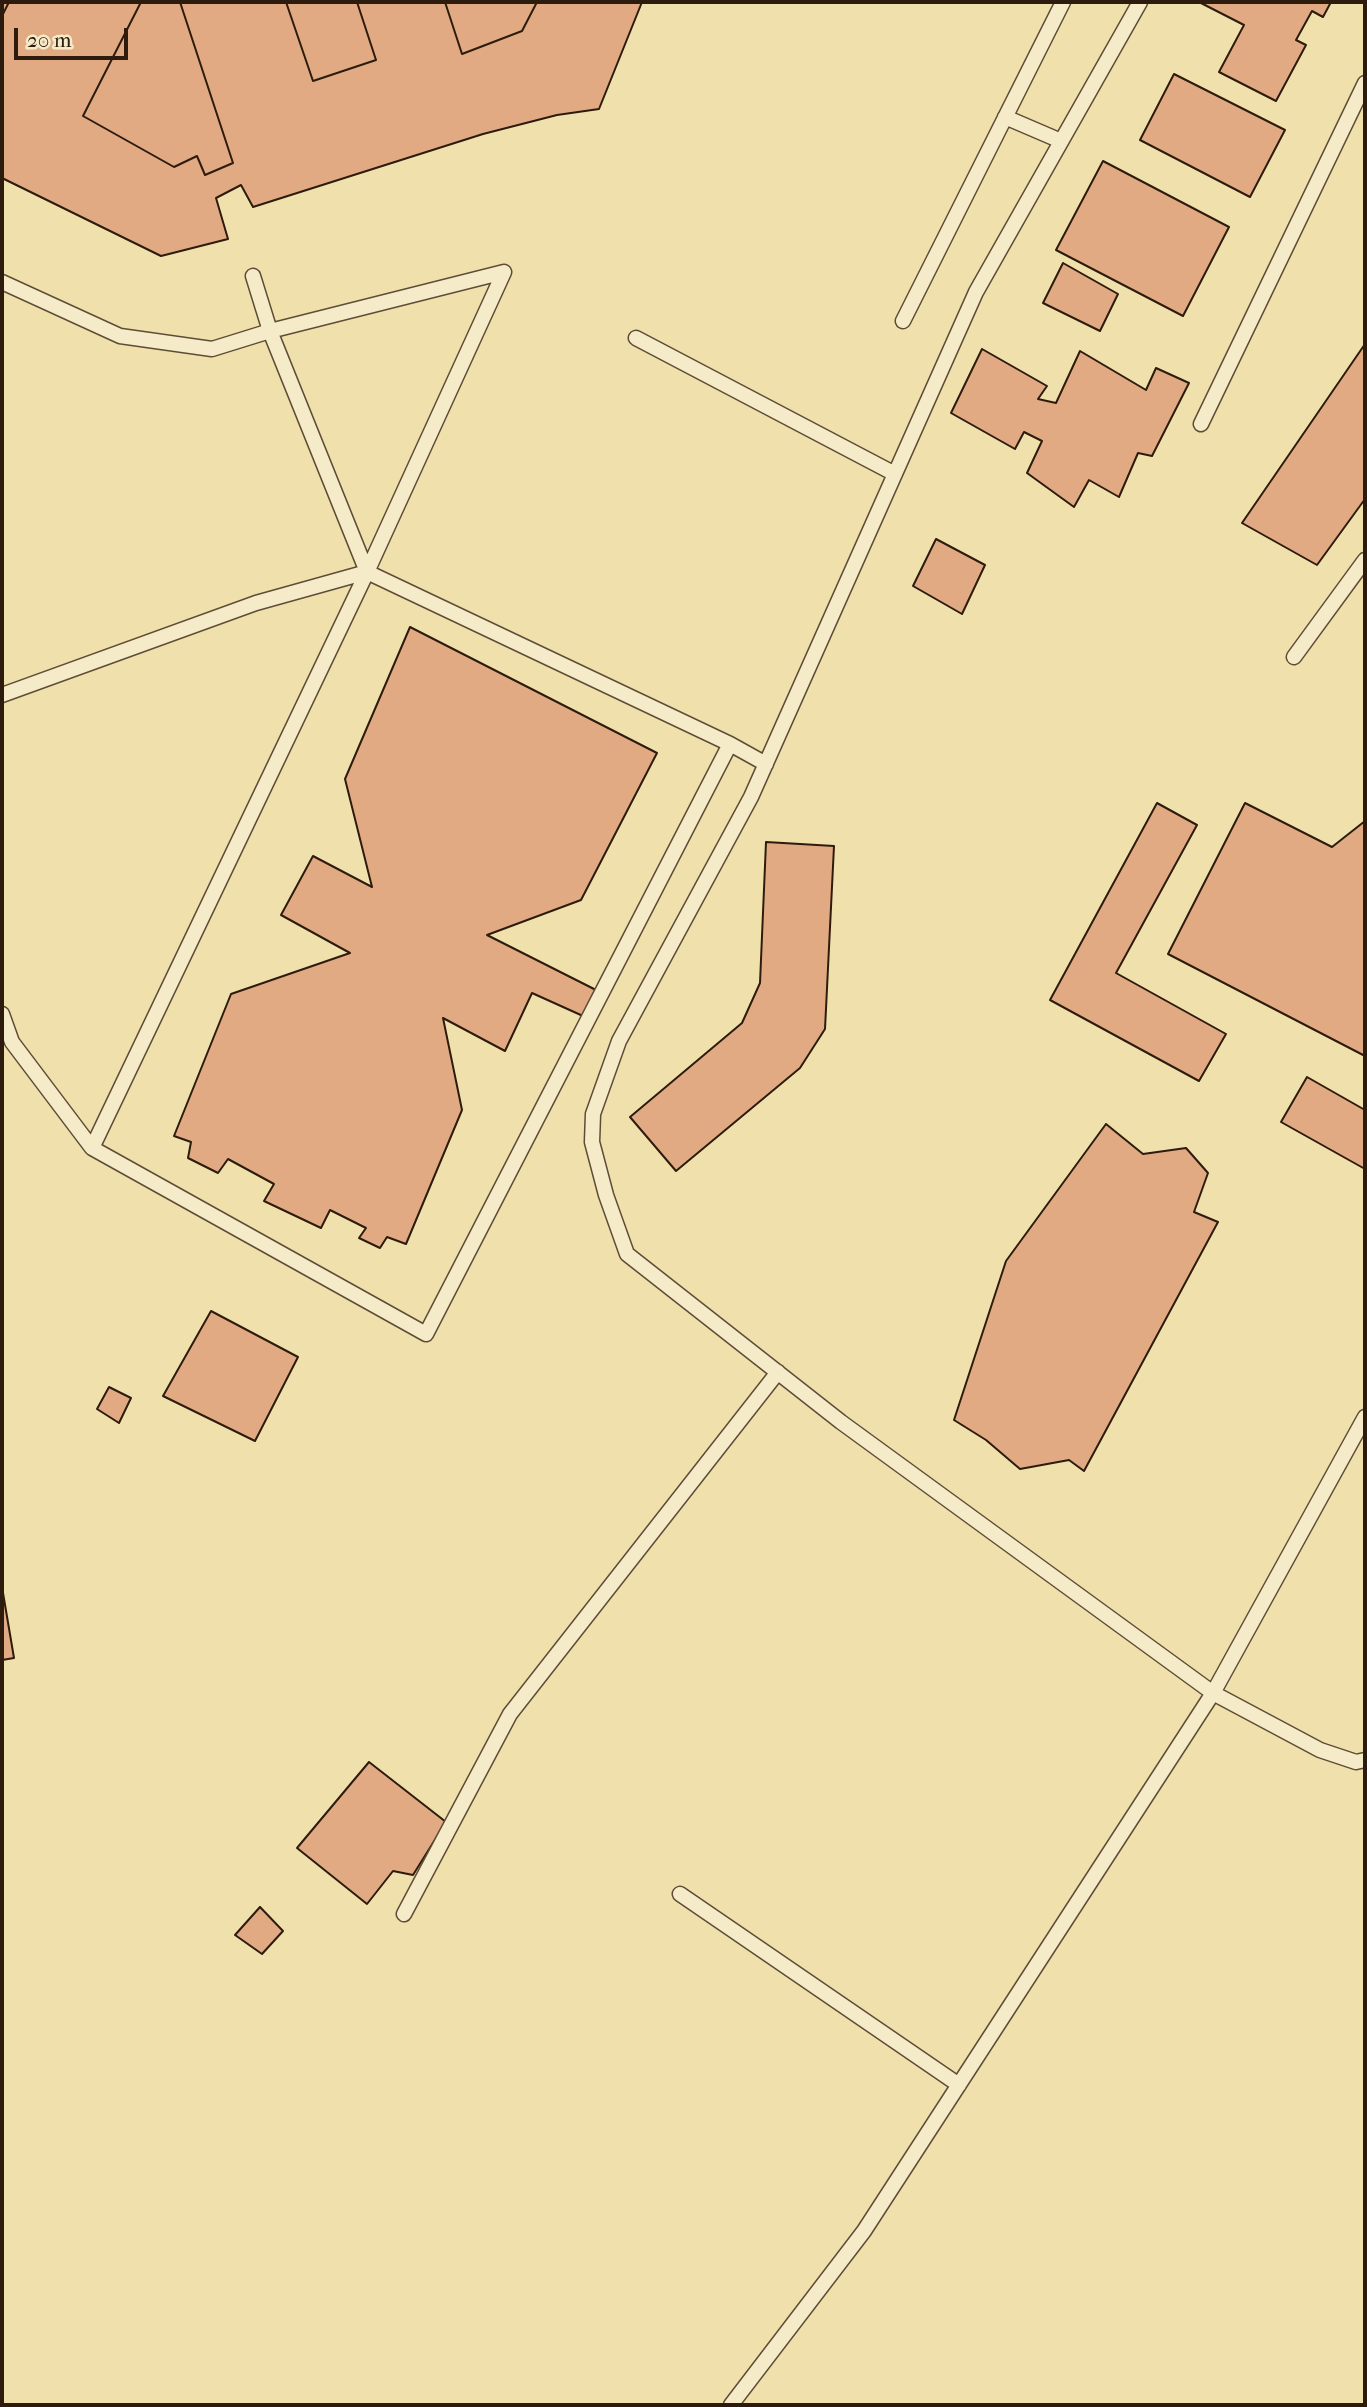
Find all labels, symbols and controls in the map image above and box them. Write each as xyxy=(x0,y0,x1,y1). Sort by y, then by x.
scale bar xyxy=(18,14,131,58)
text: 20 m xyxy=(27,28,71,52)

